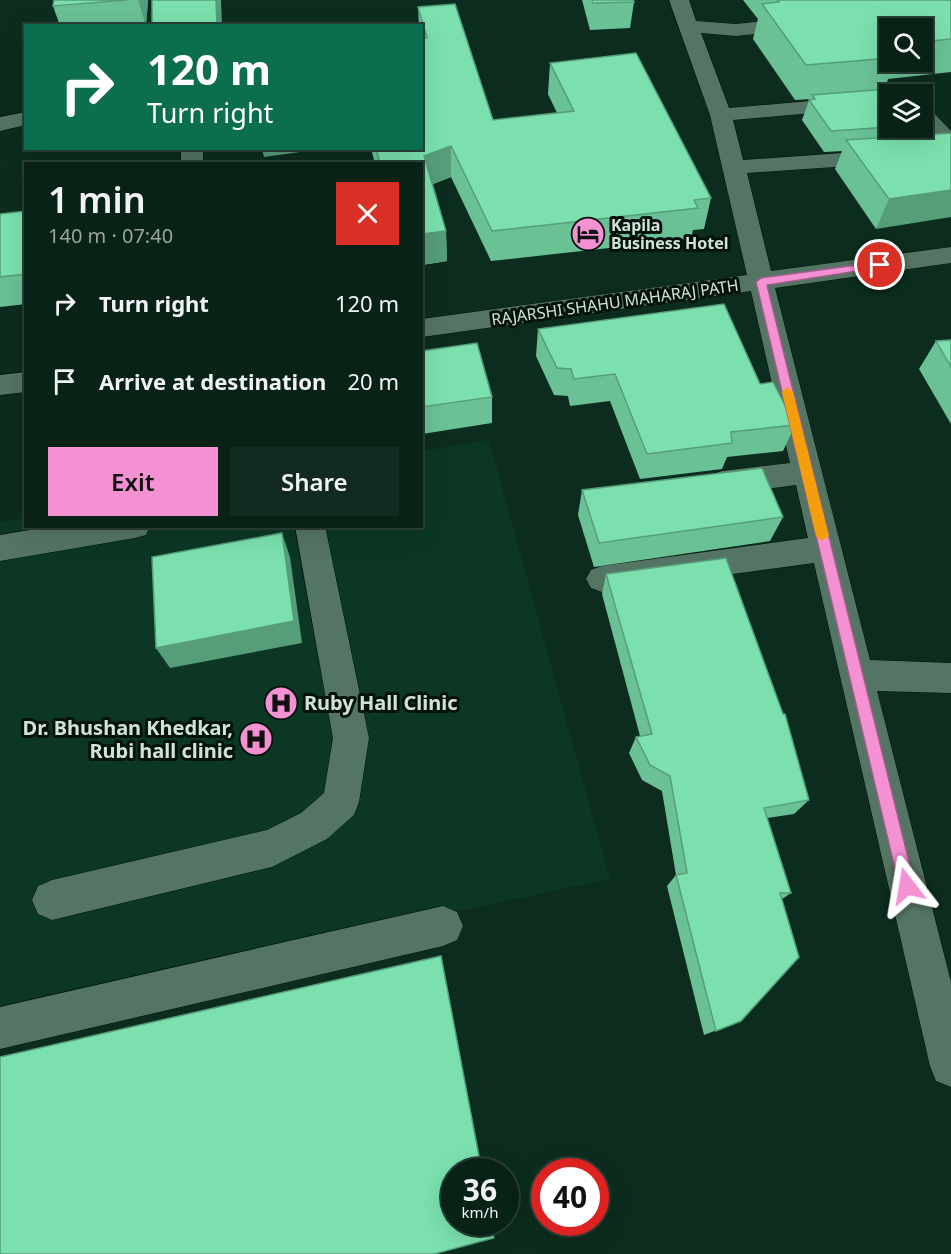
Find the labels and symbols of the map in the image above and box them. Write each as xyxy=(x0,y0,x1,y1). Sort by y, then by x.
place label: Kapila Business Hotel xyxy=(611,214,729,254)
hotel icon: Kapila Business Hotel xyxy=(570,216,606,252)
pin xyxy=(854,239,905,290)
street label: RAJARSHI SHAHU MAHARAJ PATH xyxy=(490,274,740,330)
hospital icon: Ruby Hall Clinic xyxy=(263,685,299,721)
place label: Ruby Hall Clinic xyxy=(304,689,457,716)
place label: Dr. Bhushan Khedkar, Rubi hall clinic xyxy=(23,714,233,764)
hospital icon: Dr. Bhushan Khedkar, Rubi hall clinic xyxy=(238,721,274,757)
position arrow xyxy=(875,854,939,918)
speed limit sign: 40 xyxy=(531,1158,609,1236)

